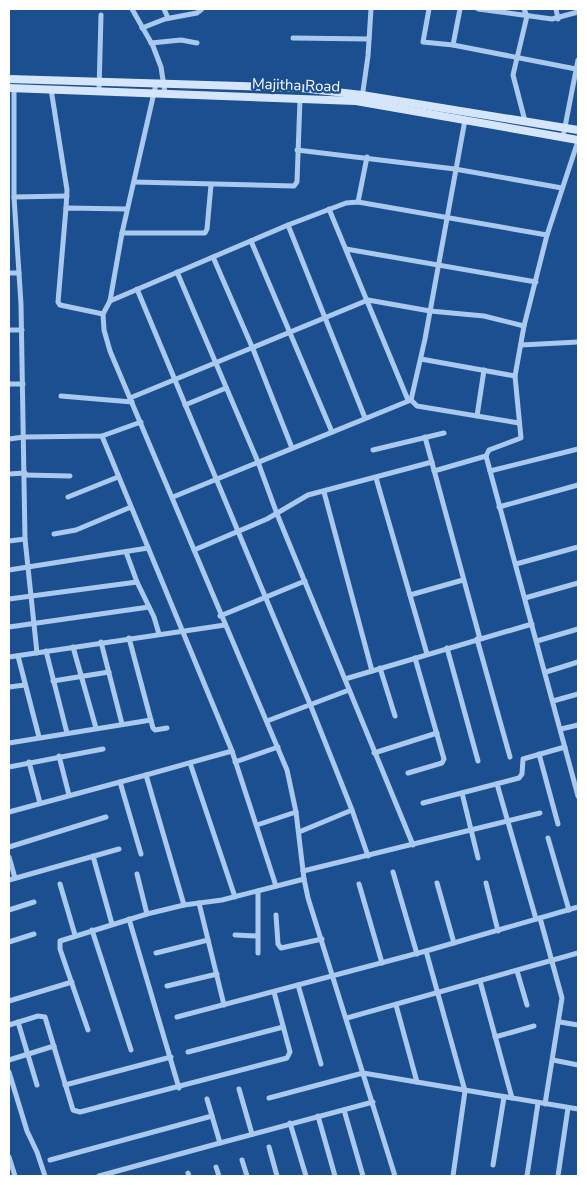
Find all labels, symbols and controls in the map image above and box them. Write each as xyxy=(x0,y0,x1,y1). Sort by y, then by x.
street label: Majitha Road xyxy=(252,73,340,97)

